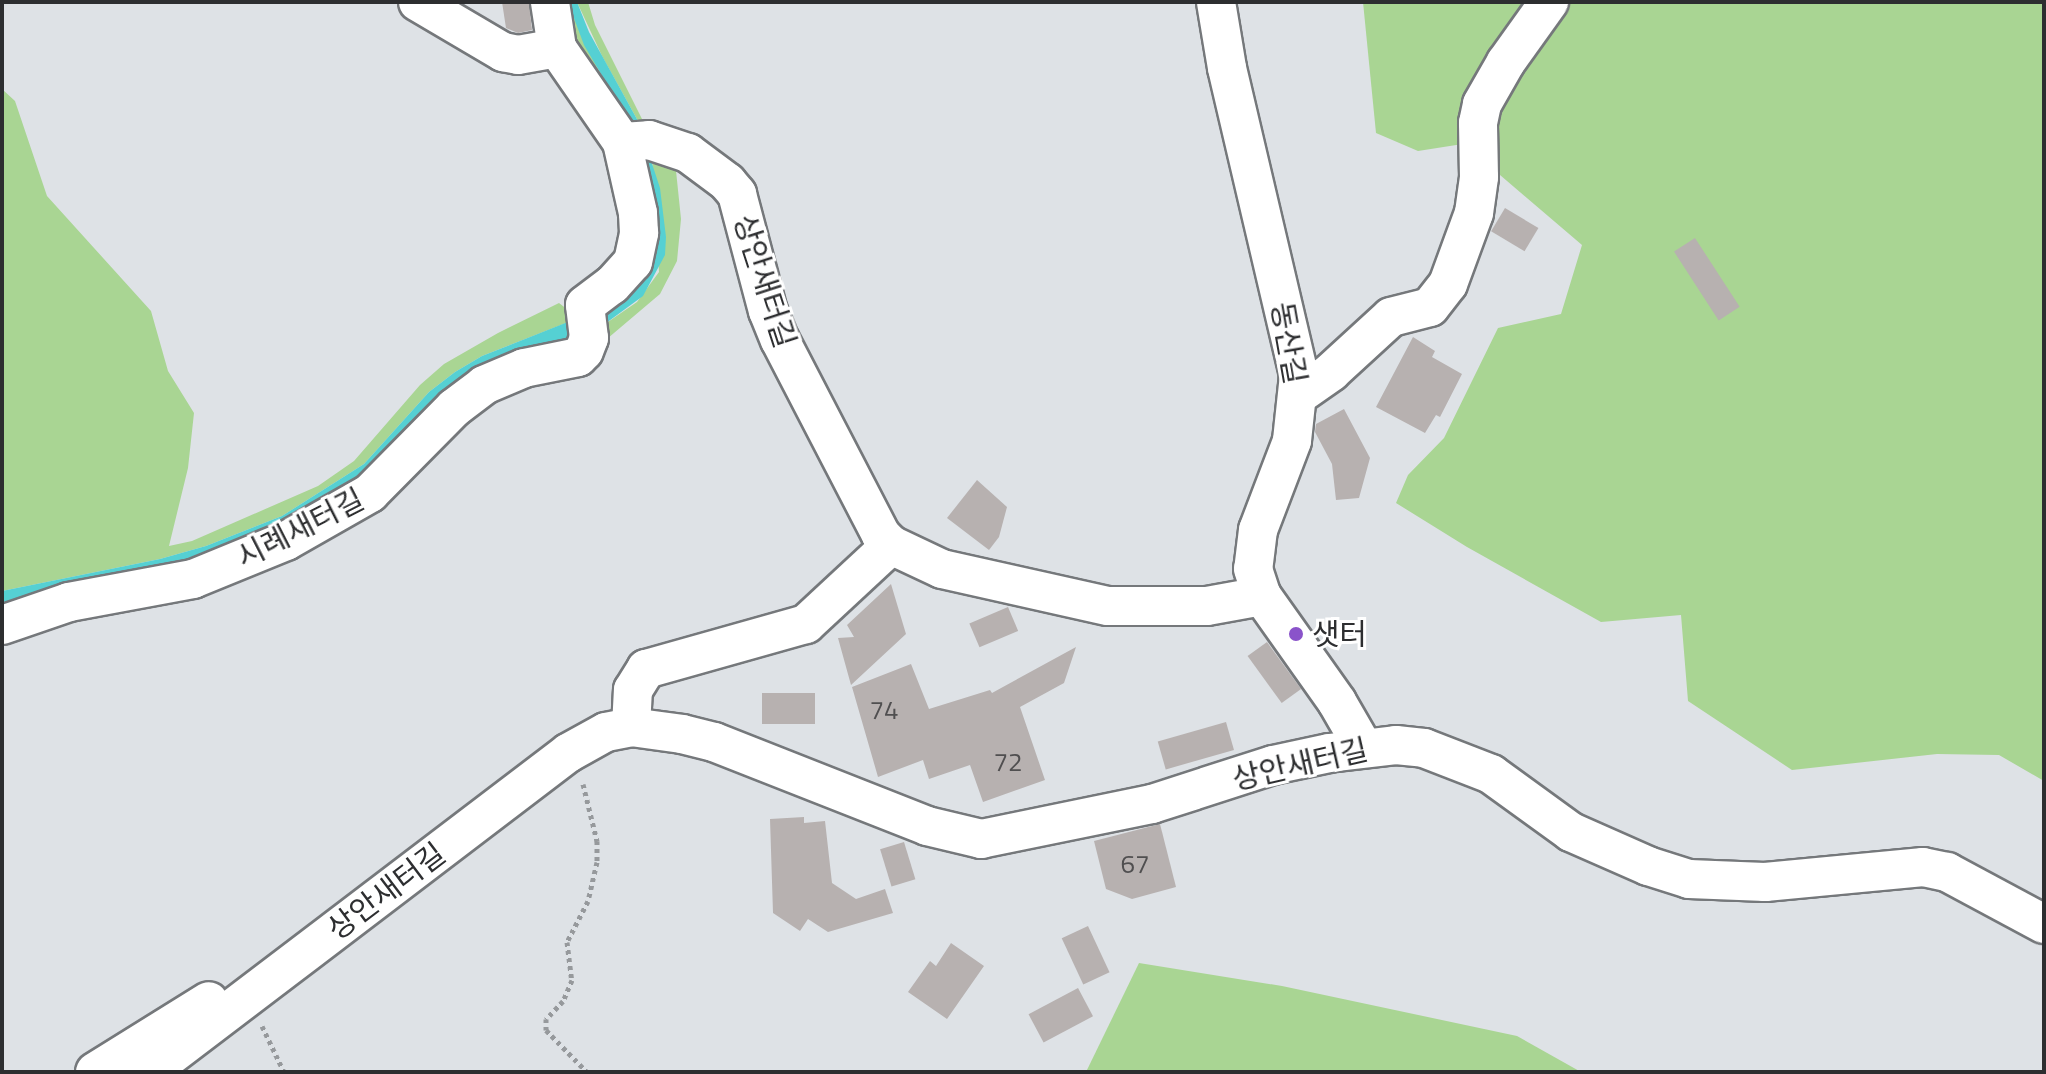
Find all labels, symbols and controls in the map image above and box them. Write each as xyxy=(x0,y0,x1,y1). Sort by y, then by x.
street label: 상안새터길 xyxy=(727,210,803,352)
street label: 동산길 xyxy=(1264,299,1314,387)
street label: 시례새터길 xyxy=(230,481,370,575)
place label: 샛터 xyxy=(1312,616,1367,652)
marker: 샛터 xyxy=(1287,625,1305,643)
house number: 74 xyxy=(869,694,899,726)
street label: 상안새터길 xyxy=(1229,731,1371,797)
house number: 72 xyxy=(993,746,1023,778)
street label: 상안새터길 xyxy=(320,835,452,947)
house number: 67 xyxy=(1120,848,1150,880)

